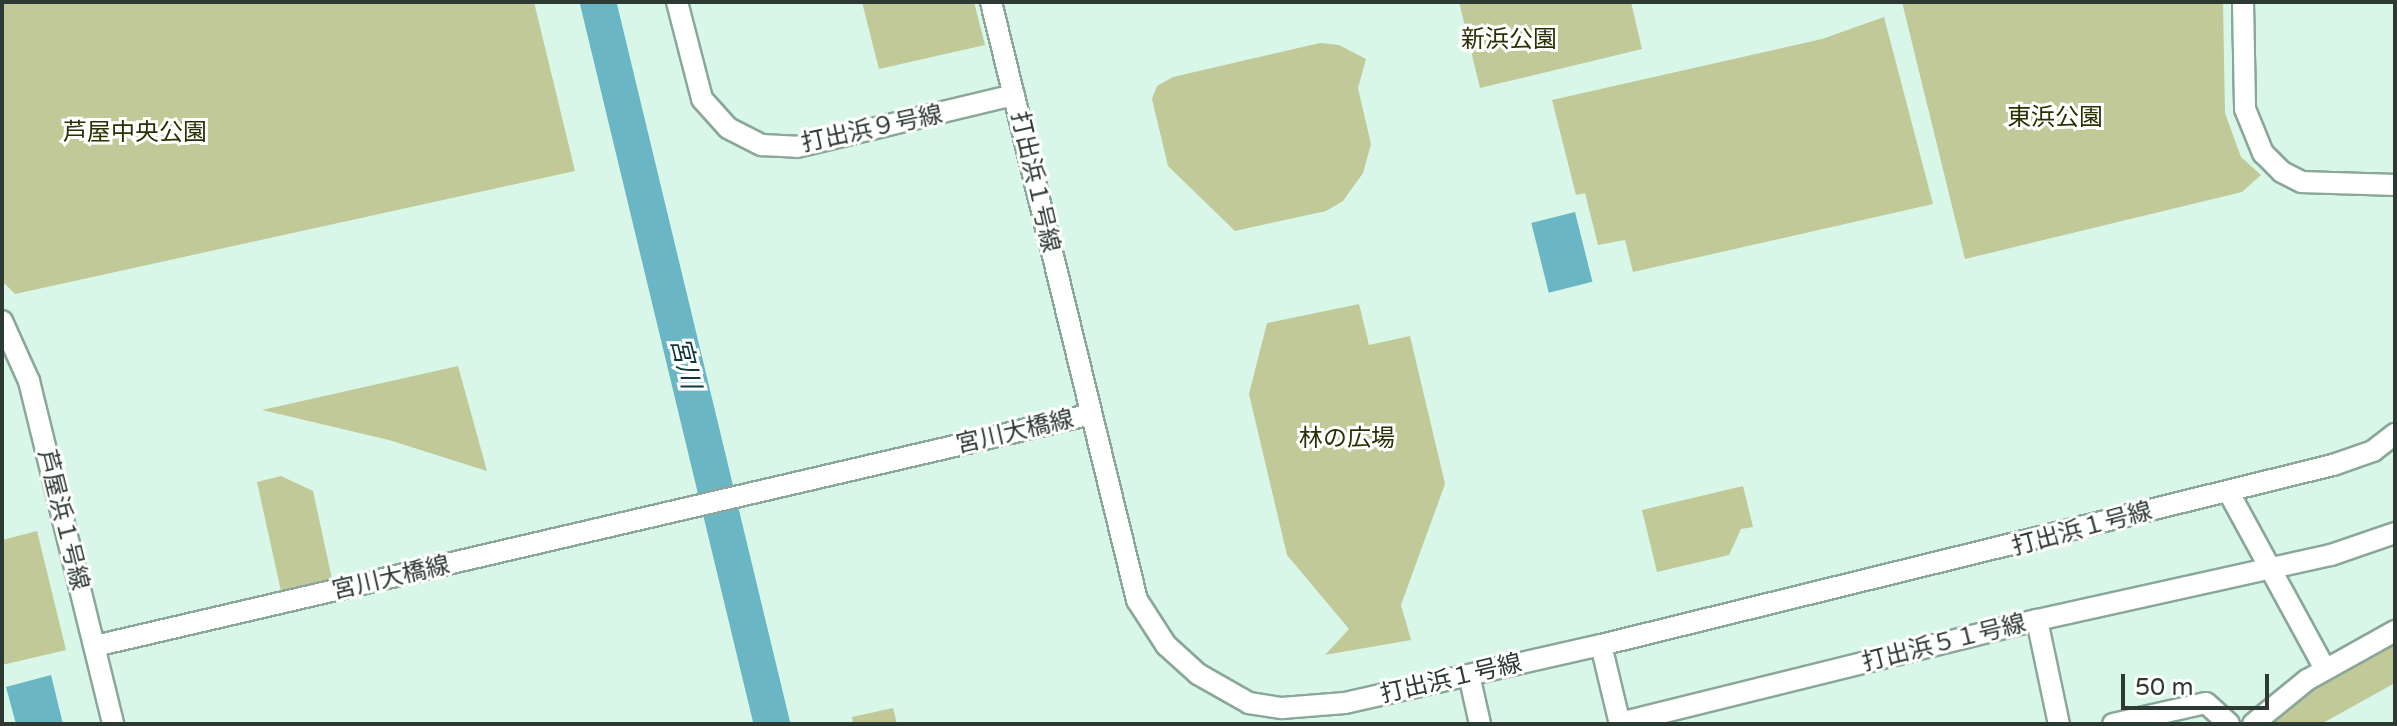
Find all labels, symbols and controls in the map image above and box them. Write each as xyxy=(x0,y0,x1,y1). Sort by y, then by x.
park label: 新浜公園 xyxy=(1461,26,1557,54)
street label: 打出浜９号線 xyxy=(799,100,945,158)
park label: 東浜公園 xyxy=(2007,104,2103,132)
street label: 打出浜１号線 xyxy=(1005,109,1065,255)
park label: 芦屋中央公園 xyxy=(63,119,207,147)
water label: 宮川 xyxy=(664,334,706,392)
street label: 宮川大橋線 xyxy=(953,404,1077,460)
park label: 林の広場 xyxy=(1299,425,1395,453)
street label: 芦屋浜１号線 xyxy=(32,447,94,593)
street label: 打出浜１号線 xyxy=(2009,496,2155,562)
street label: 宮川大橋線 xyxy=(329,550,453,606)
street label: 打出浜５１号線 xyxy=(1859,609,2029,677)
street label: 打出浜１号線 xyxy=(1378,649,1524,709)
scale bar xyxy=(2125,658,2273,708)
text: 50 m xyxy=(2135,673,2193,702)

